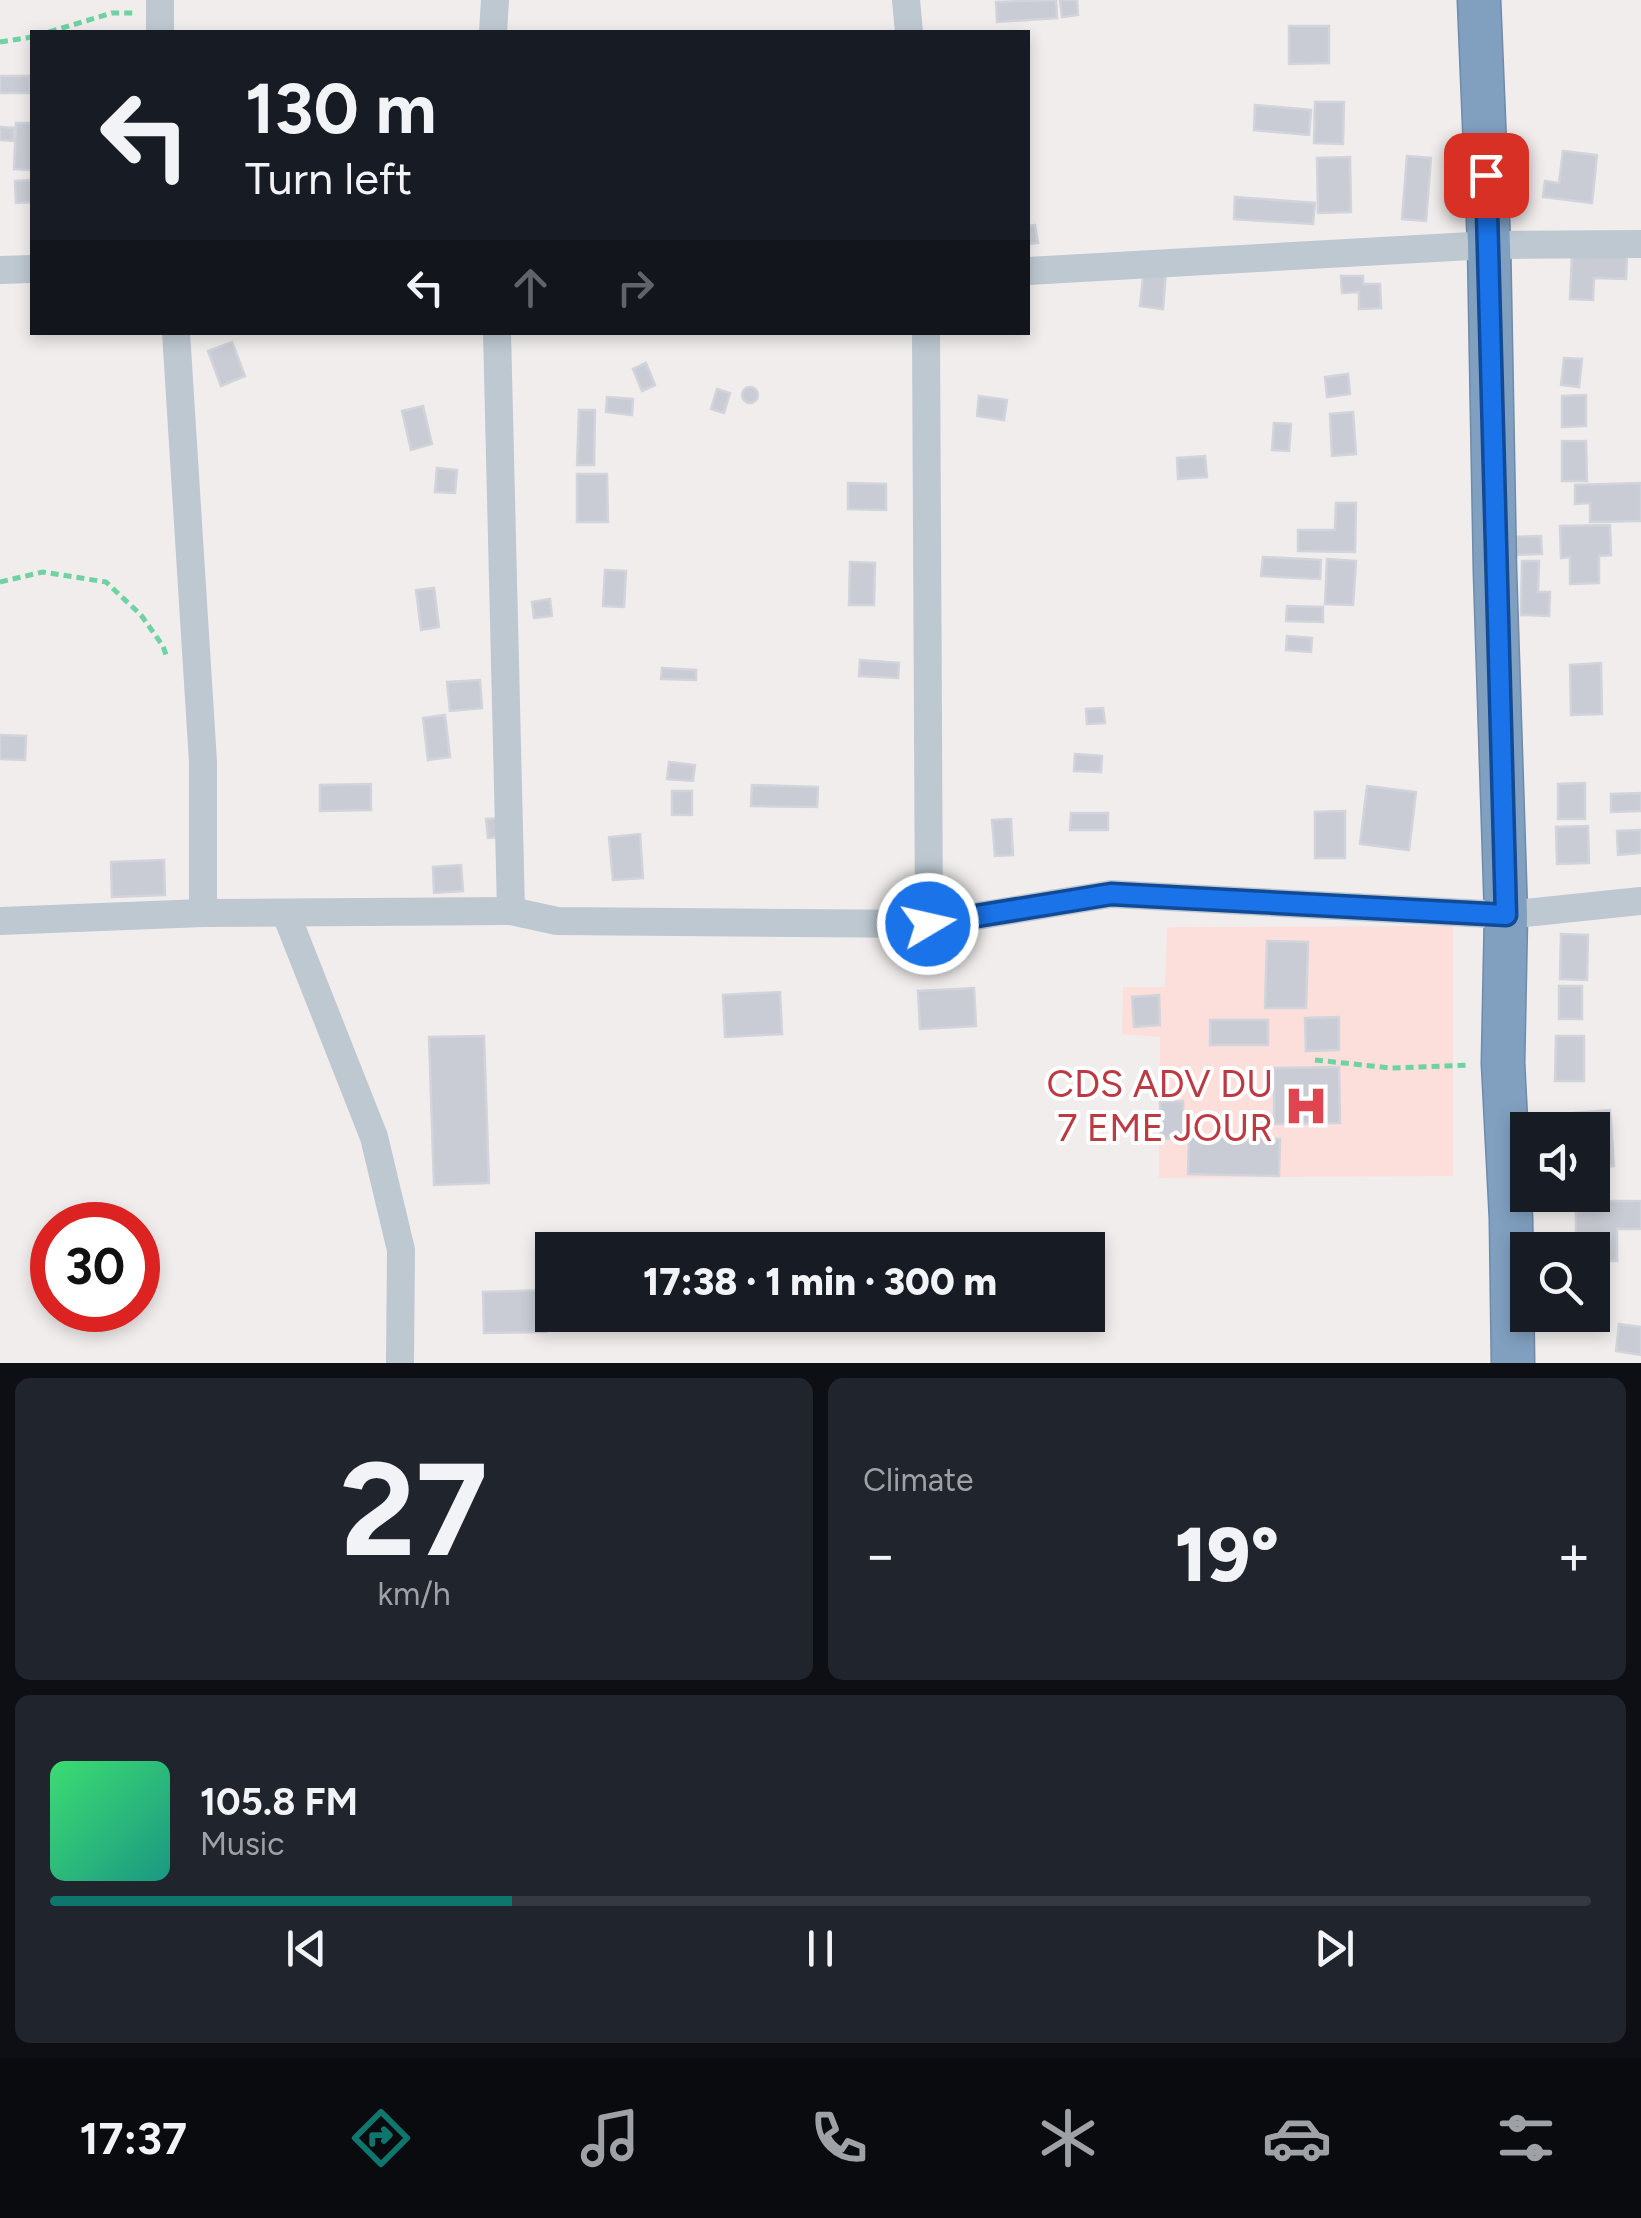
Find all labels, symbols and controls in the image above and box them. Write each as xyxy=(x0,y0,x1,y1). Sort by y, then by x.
text: 130 m xyxy=(245,66,437,151)
icon: left xyxy=(80,70,210,200)
pin xyxy=(1444,133,1529,218)
icon: arrive xyxy=(1459,148,1514,203)
text: Turn left xyxy=(245,151,412,205)
icon: left xyxy=(398,260,453,315)
icon: ahead xyxy=(503,260,558,315)
icon: right xyxy=(608,260,663,315)
position arrow xyxy=(876,872,980,976)
place label: CDS ADV DU 7 EME JOUR xyxy=(1046,1061,1273,1151)
hospital icon: CDS ADV DU 7 EME JOUR xyxy=(1282,1082,1330,1130)
map controls xyxy=(1510,1112,1610,1332)
button: sound xyxy=(1510,1112,1610,1212)
speed limit sign: 30 xyxy=(30,1202,160,1332)
button: search xyxy=(1510,1232,1610,1332)
text: 17:38 · 1 min · 300 m xyxy=(643,1259,997,1305)
text: 27 xyxy=(340,1432,488,1588)
text: Climate xyxy=(863,1461,974,1499)
text: 19° xyxy=(1175,1510,1279,1600)
text: − xyxy=(863,1522,897,1588)
text: + xyxy=(1557,1522,1591,1588)
text: km/h xyxy=(377,1575,451,1613)
text: 105.8 FM xyxy=(200,1779,358,1825)
text: Music xyxy=(200,1825,285,1863)
icon: previous xyxy=(279,1921,334,1976)
icon: pause xyxy=(793,1921,848,1976)
icon: next xyxy=(1307,1921,1362,1976)
icon: directions xyxy=(346,2103,416,2173)
icon: music xyxy=(575,2103,645,2173)
icon: phone xyxy=(804,2103,874,2173)
icon: climate xyxy=(1033,2103,1103,2173)
icon: car xyxy=(1262,2103,1332,2173)
icon: filters xyxy=(1491,2103,1561,2173)
text: 17:37 xyxy=(80,2111,187,2165)

